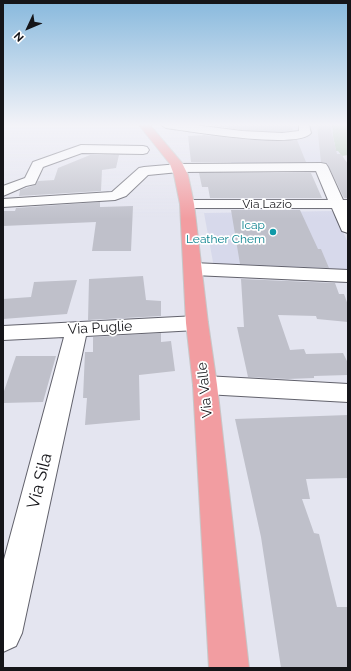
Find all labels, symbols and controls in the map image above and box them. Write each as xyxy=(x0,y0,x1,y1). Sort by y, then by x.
north arrow xyxy=(8,8,48,48)
text: N xyxy=(11,29,27,44)
street label: Via Lazio xyxy=(242,197,292,211)
place label: Icap Leather Chem xyxy=(186,218,265,246)
marker: Icap Leather Chem xyxy=(268,227,278,237)
street label: Via Puglie xyxy=(67,318,133,338)
street label: Via Valle xyxy=(194,361,216,419)
street label: Via Sila xyxy=(23,451,57,511)

